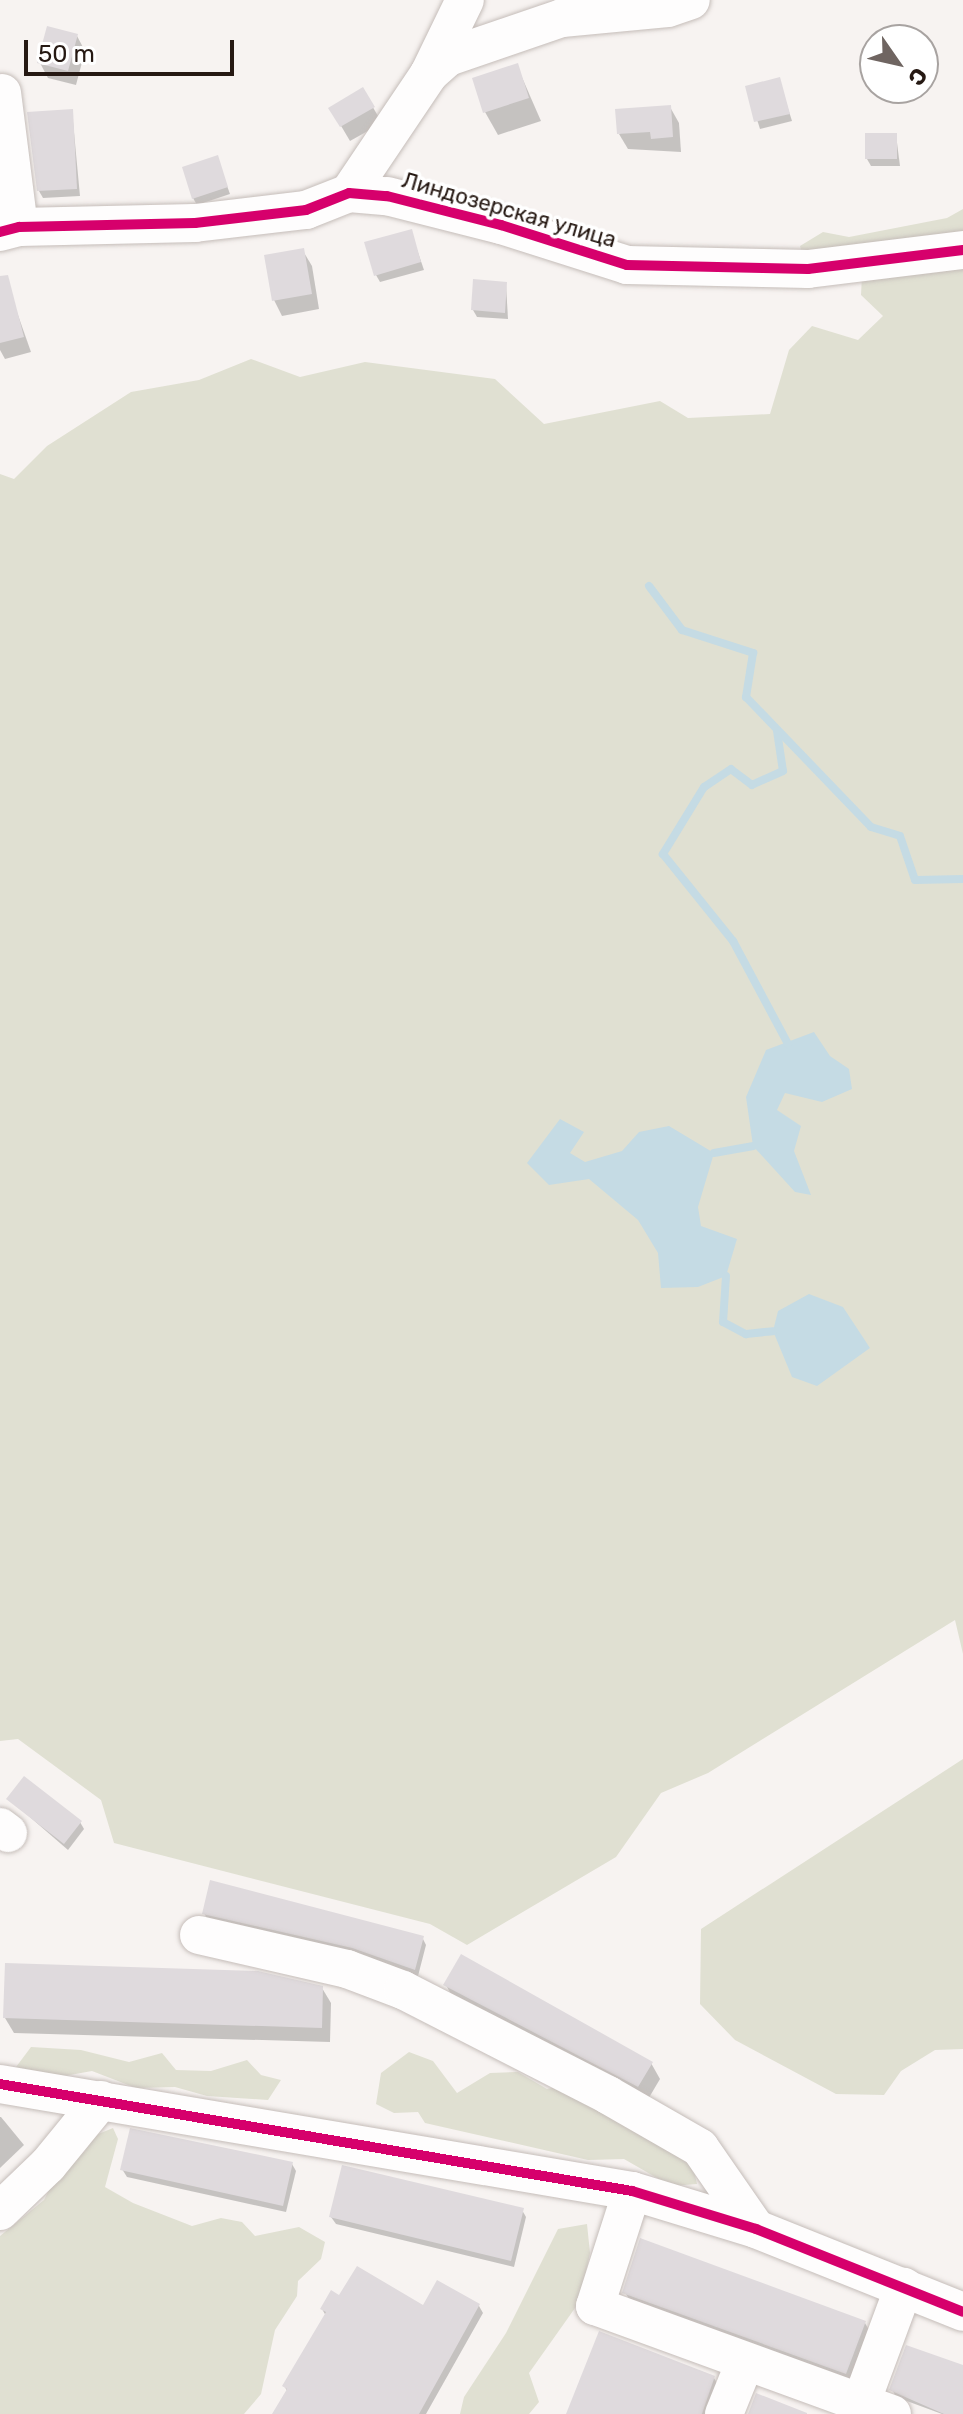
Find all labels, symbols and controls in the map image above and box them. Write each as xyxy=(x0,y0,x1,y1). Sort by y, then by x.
scale bar xyxy=(28,24,238,74)
north arrow xyxy=(859,24,939,104)
text: 50 m xyxy=(38,40,95,68)
text: С xyxy=(902,63,933,91)
street label: Линдозерская улица xyxy=(399,167,619,253)

